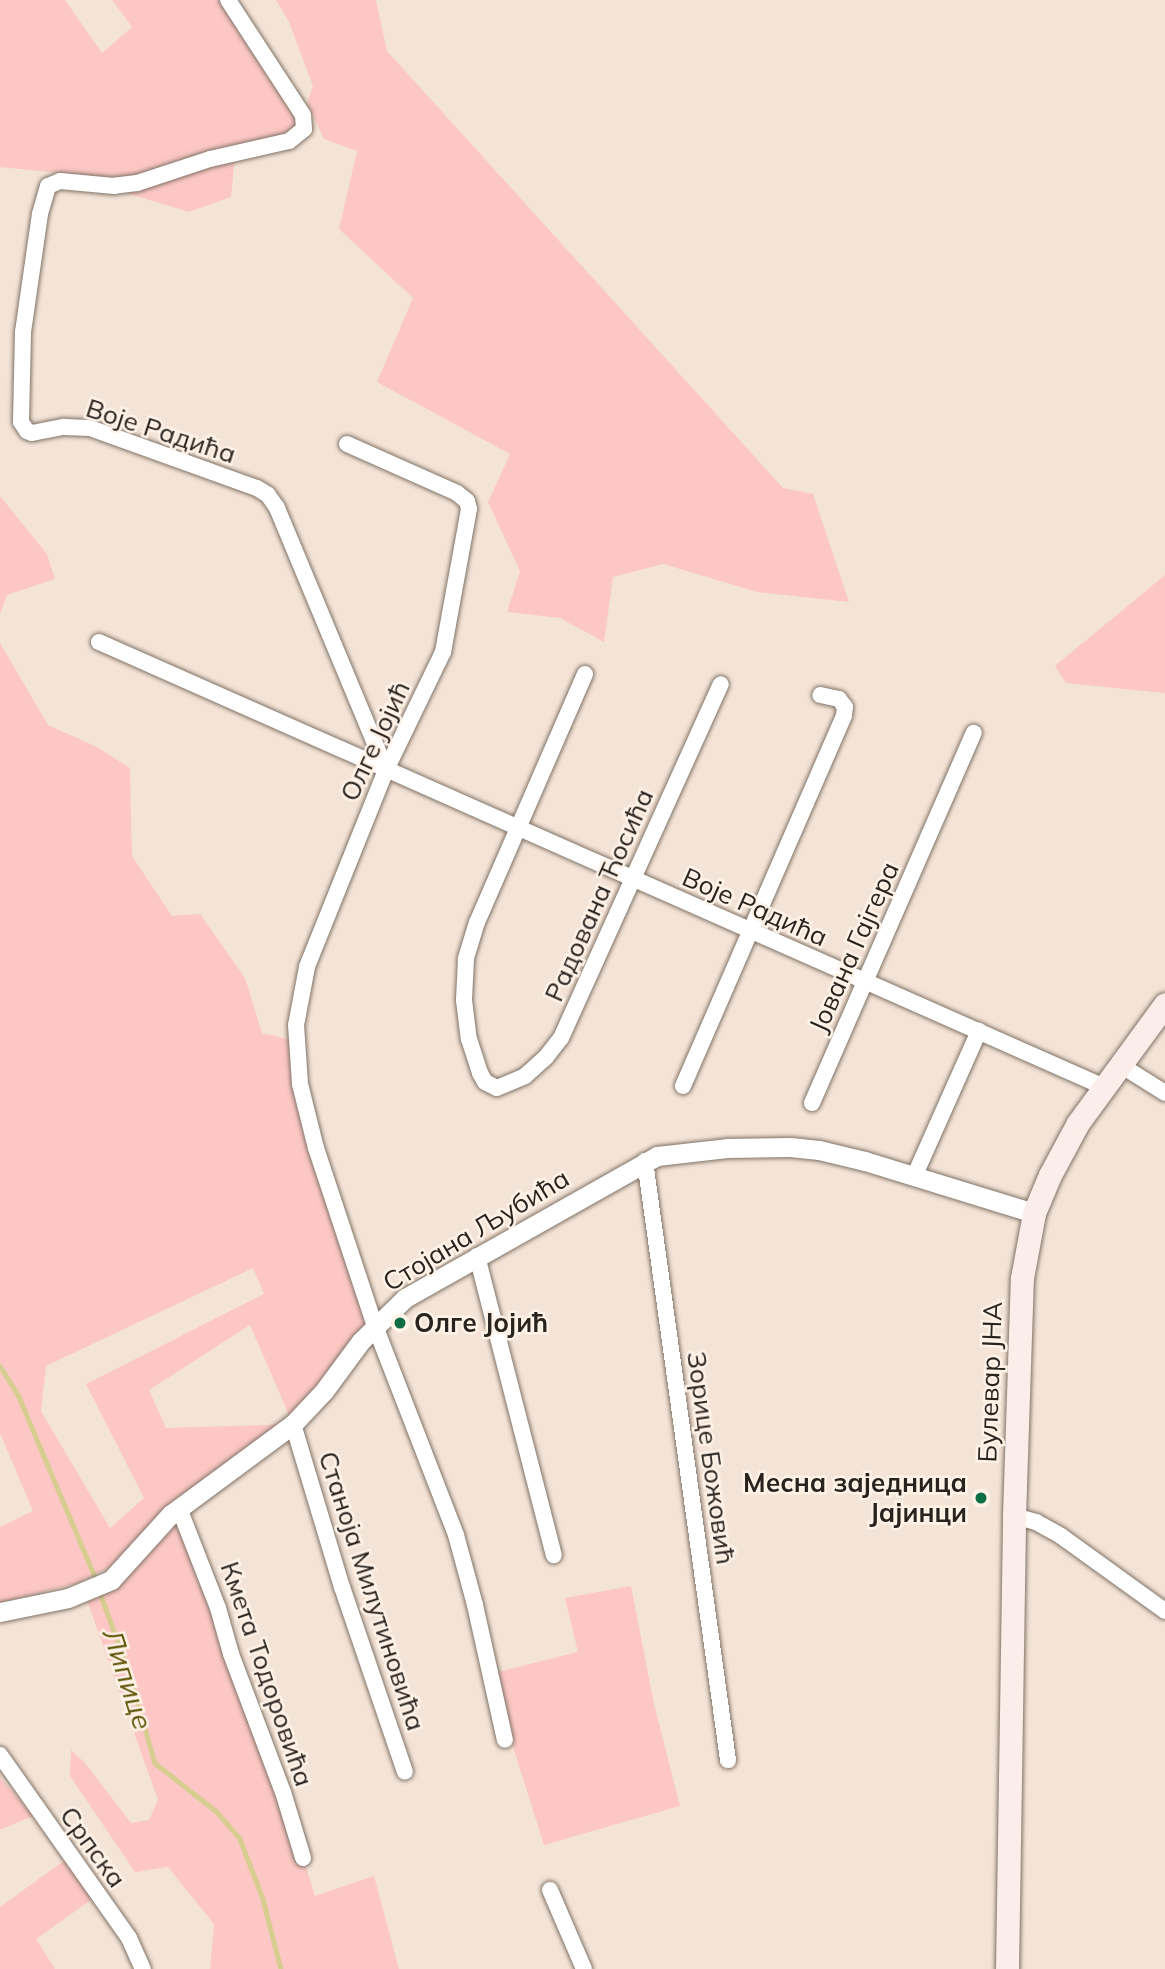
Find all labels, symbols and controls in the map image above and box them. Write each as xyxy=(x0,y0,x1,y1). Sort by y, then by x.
street label: Воје Радића xyxy=(82,392,240,470)
street label: Олге Јојић xyxy=(334,676,416,806)
street label: Радована Ћосића xyxy=(538,784,660,1006)
street label: Јована Гајгера xyxy=(803,857,905,1037)
street label: Воје Радића xyxy=(678,861,832,953)
street label: Стојана Љубића xyxy=(377,1162,575,1298)
street label: Булевар ЈНА xyxy=(972,1301,1008,1463)
place label: Олге Јојић xyxy=(414,1307,548,1339)
marker: Олге Јојић xyxy=(392,1315,408,1331)
street label: Зорице Божовић xyxy=(681,1349,741,1567)
street label: Станоја Милутиновића xyxy=(312,1447,432,1735)
place label: Месна заједница Јајинци xyxy=(743,1467,967,1528)
marker: Месна заједница Јајинци xyxy=(973,1490,989,1506)
street label: Кмета Тодоровића xyxy=(214,1558,320,1790)
water label: Липице xyxy=(96,1624,160,1734)
street label: Српска xyxy=(53,1801,133,1893)

